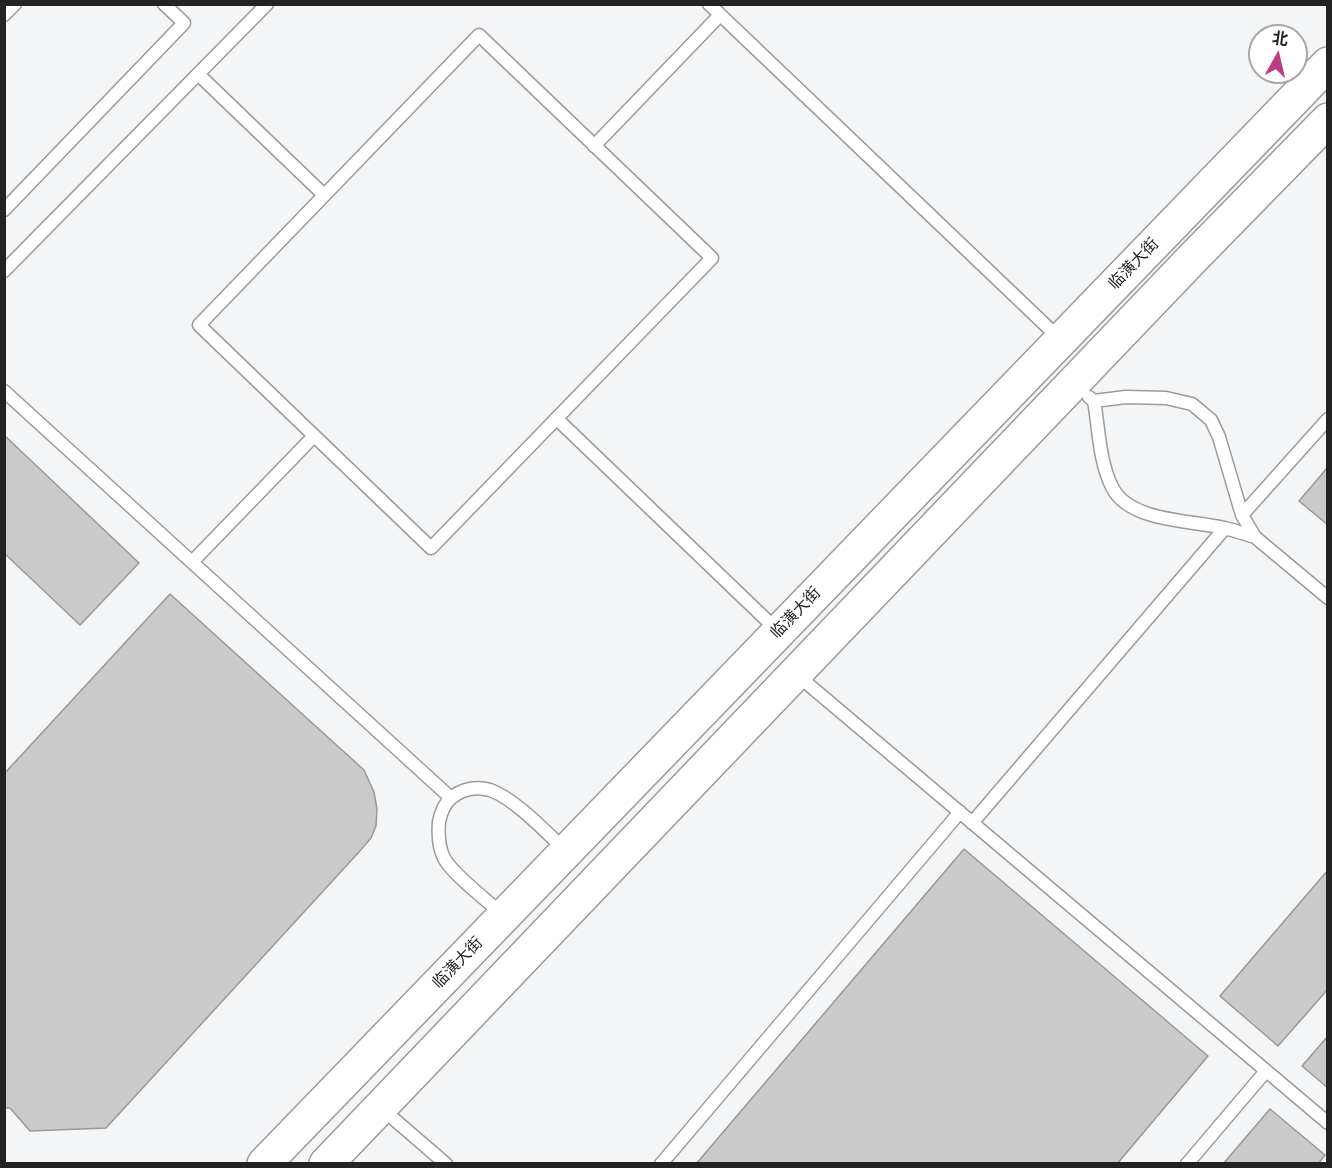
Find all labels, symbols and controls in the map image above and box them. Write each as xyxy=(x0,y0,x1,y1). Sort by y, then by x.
north arrow xyxy=(1248,24,1308,84)
text: 北 xyxy=(1271,27,1290,49)
street label: 临潢大街 xyxy=(1105,234,1163,294)
street label: 临潢大街 xyxy=(767,583,825,643)
street label: 临潢大街 xyxy=(429,933,487,993)

